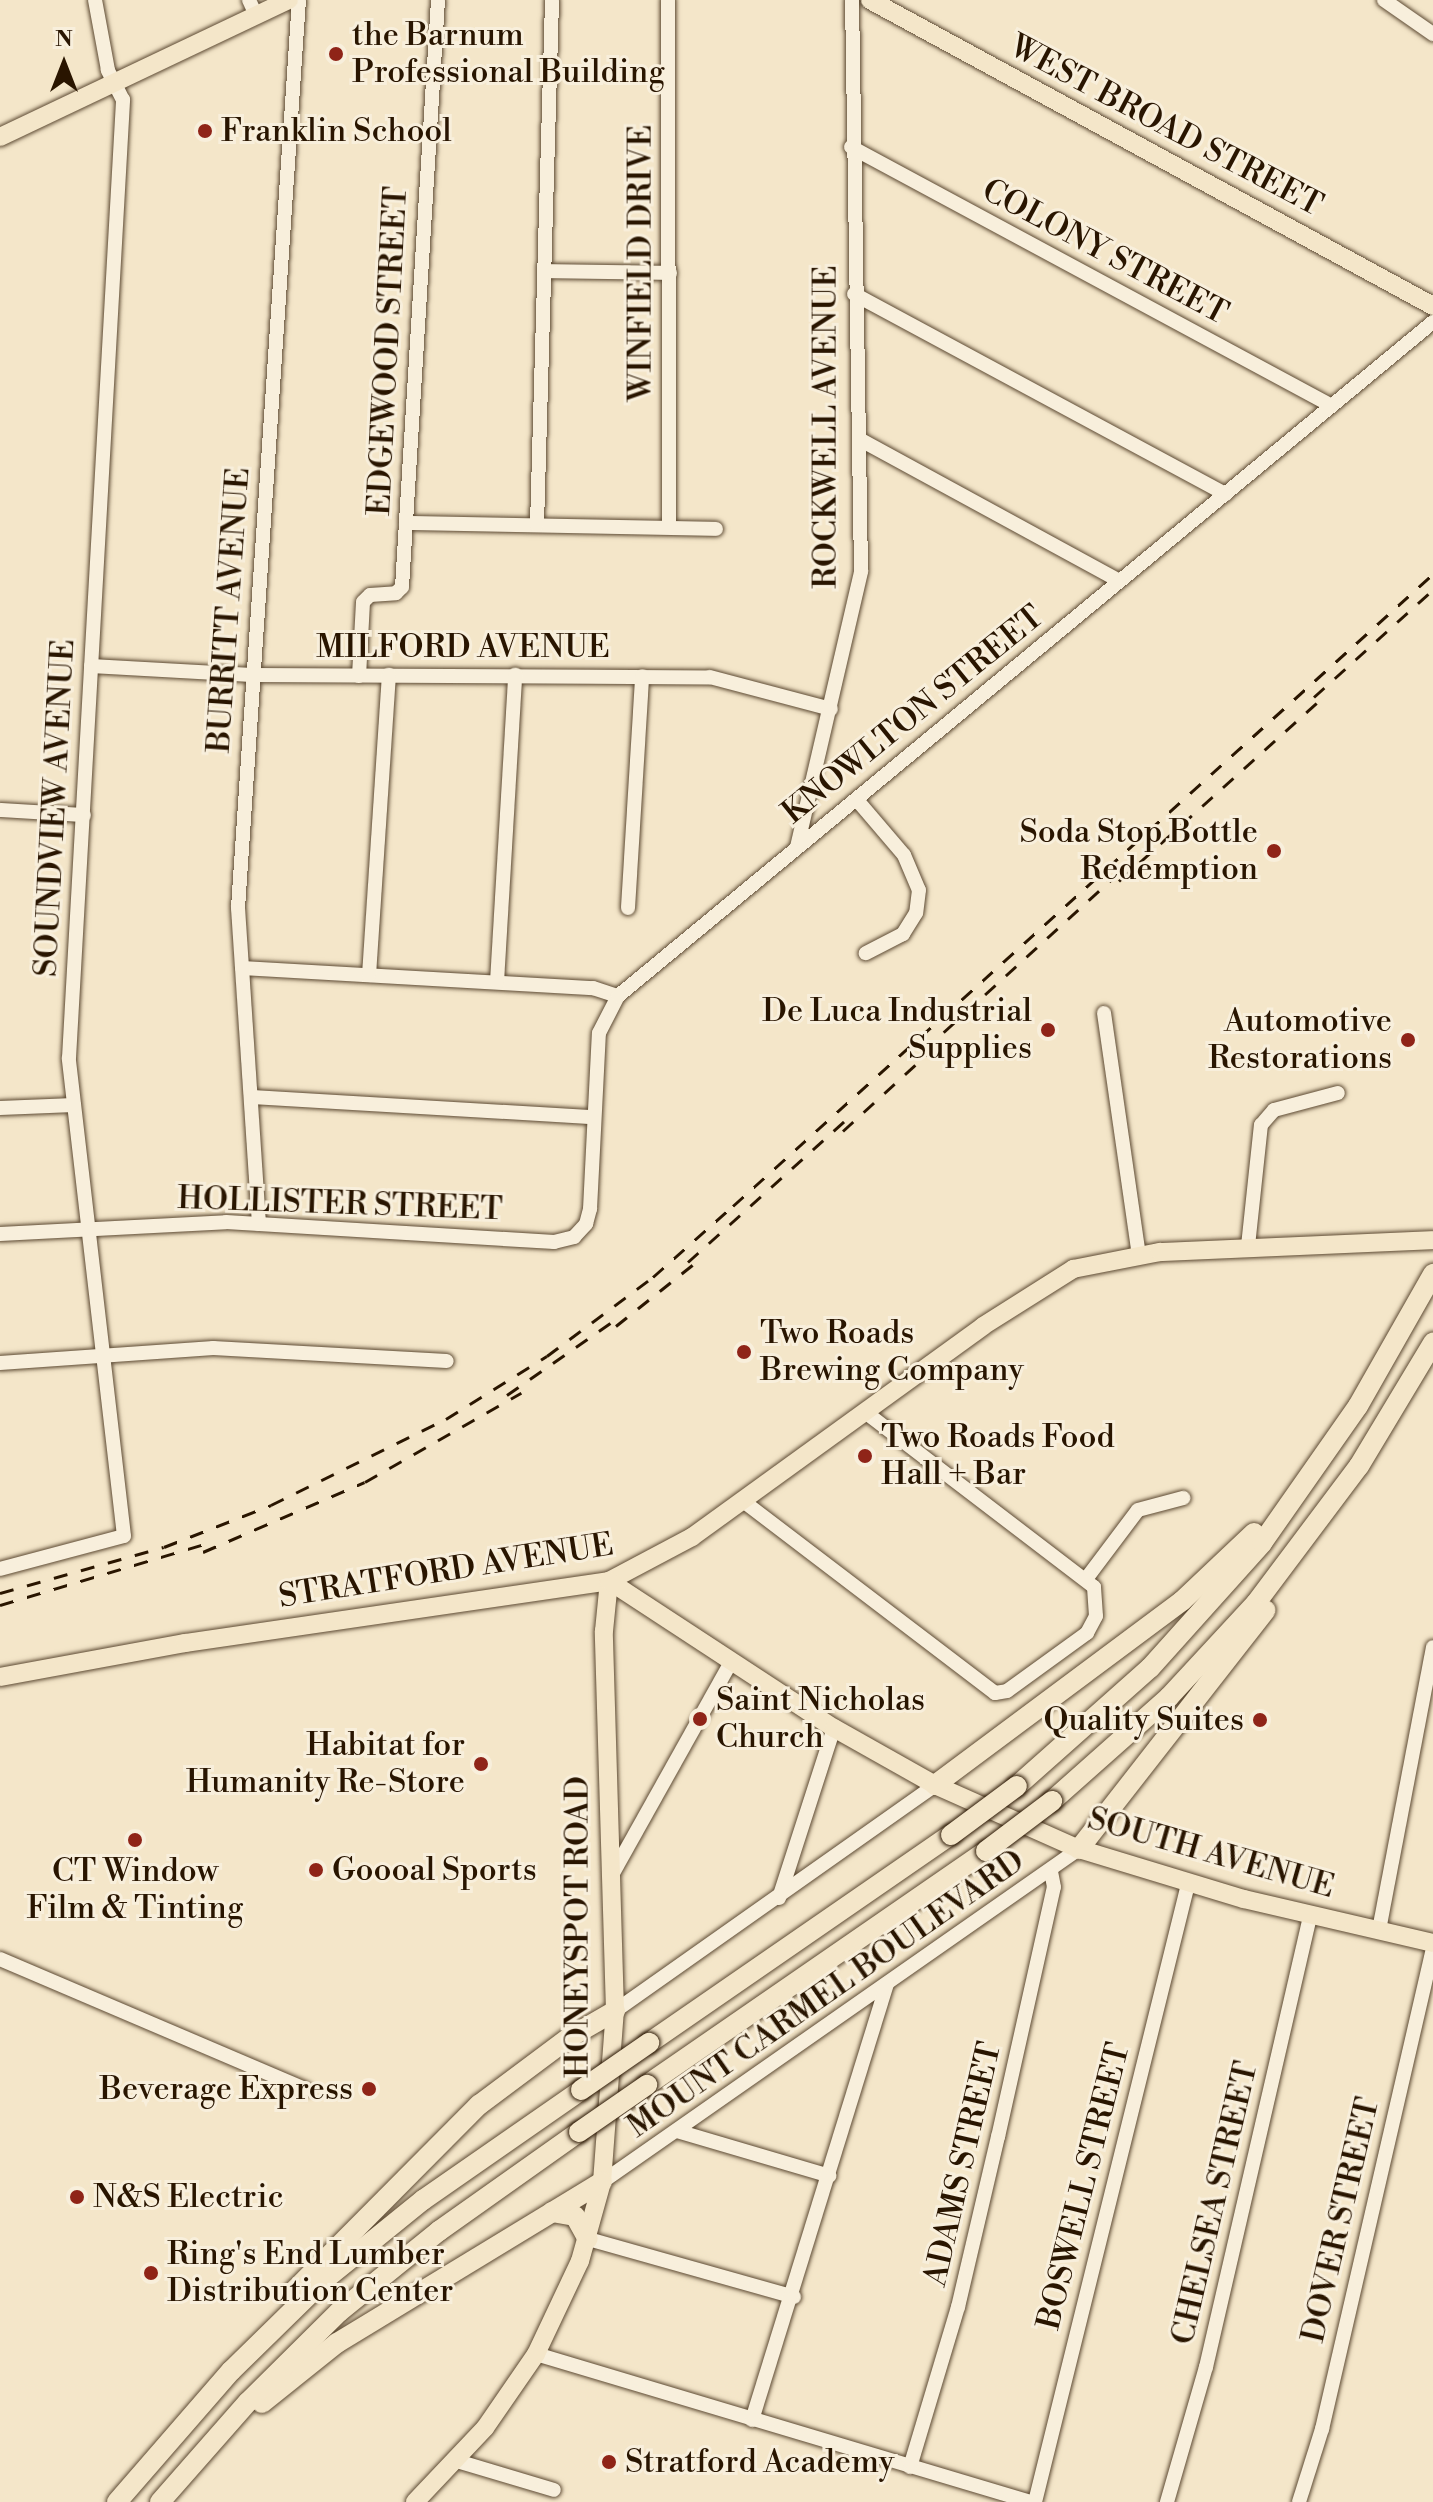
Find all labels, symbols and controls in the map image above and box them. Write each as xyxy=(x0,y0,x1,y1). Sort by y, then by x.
place label: the Barnum Professional Building xyxy=(352,17,665,92)
north arrow xyxy=(24,24,104,104)
text: N xyxy=(55,26,73,53)
street label: WEST BROAD STREET xyxy=(1003,27,1329,225)
marker: the Barnum Professional Building xyxy=(327,45,345,63)
place label: Franklin School xyxy=(221,112,452,150)
marker: Franklin School xyxy=(196,122,214,140)
street label: WINFIELD DRIVE xyxy=(622,125,660,401)
street label: COLONY STREET xyxy=(976,171,1234,333)
street label: EDGEWOOD STREET xyxy=(360,185,416,517)
street label: ROCKWELL AVENUE xyxy=(807,265,845,589)
street label: BURRITT AVENUE xyxy=(200,466,258,754)
street label: KNOWLTON STREET xyxy=(775,598,1051,832)
street label: MILFORD AVENUE xyxy=(316,628,610,666)
street label: SOUNDVIEW AVENUE xyxy=(27,638,83,978)
place label: Soda Stop Bottle Redemption xyxy=(1019,814,1258,889)
marker: Soda Stop Bottle Redemption xyxy=(1265,842,1283,860)
place label: De Luca Industrial Supplies xyxy=(762,993,1032,1068)
place label: Automotive Restorations xyxy=(1208,1003,1392,1078)
marker: De Luca Industrial Supplies xyxy=(1039,1021,1057,1039)
marker: Automotive Restorations xyxy=(1399,1031,1417,1049)
street label: HOLLISTER STREET xyxy=(177,1179,503,1229)
place label: Two Roads Brewing Company xyxy=(760,1315,1024,1390)
marker: Two Roads Brewing Company xyxy=(735,1343,753,1361)
place label: Two Roads Food Hall + Bar xyxy=(881,1419,1115,1494)
marker: Two Roads Food Hall + Bar xyxy=(856,1447,874,1465)
street label: STRATFORD AVENUE xyxy=(276,1526,616,1616)
place label: Saint Nicholas Church xyxy=(716,1682,925,1757)
place label: Quality Suites xyxy=(1043,1701,1244,1739)
marker: Saint Nicholas Church xyxy=(691,1710,709,1728)
marker: Quality Suites xyxy=(1251,1711,1269,1729)
place label: Habitat for Humanity Re-Store xyxy=(186,1727,465,1802)
marker: Habitat for Humanity Re-Store xyxy=(472,1755,490,1773)
street label: HONEYSPOT ROAD xyxy=(559,1776,597,2078)
street label: SOUTH AVENUE xyxy=(1083,1799,1339,1907)
marker: CT Window Film & Tinting xyxy=(126,1831,144,1849)
street label: MOUNT CARMEL BOULEVARD xyxy=(620,1842,1032,2146)
place label: Goooal Sports xyxy=(332,1851,537,1889)
place label: CT Window Film & Tinting xyxy=(27,1853,243,1928)
marker: Goooal Sports xyxy=(307,1861,325,1879)
street label: ADAMS STREET xyxy=(916,2038,1010,2290)
street label: BOSWELL STREET xyxy=(1030,2039,1138,2333)
street label: CHELSEA STREET xyxy=(1164,2058,1266,2348)
place label: Beverage Express xyxy=(99,2070,353,2108)
marker: Beverage Express xyxy=(360,2080,378,2098)
street label: DOVER STREET xyxy=(1294,2094,1388,2346)
place label: N&S Electric xyxy=(93,2178,284,2216)
marker: N&S Electric xyxy=(68,2188,86,2206)
place label: Ring's End Lumber Distribution Center xyxy=(167,2236,453,2311)
marker: Ring's End Lumber Distribution Center xyxy=(142,2264,160,2282)
place label: Stratford Academy xyxy=(625,2443,894,2481)
marker: Stratford Academy xyxy=(600,2453,618,2471)

